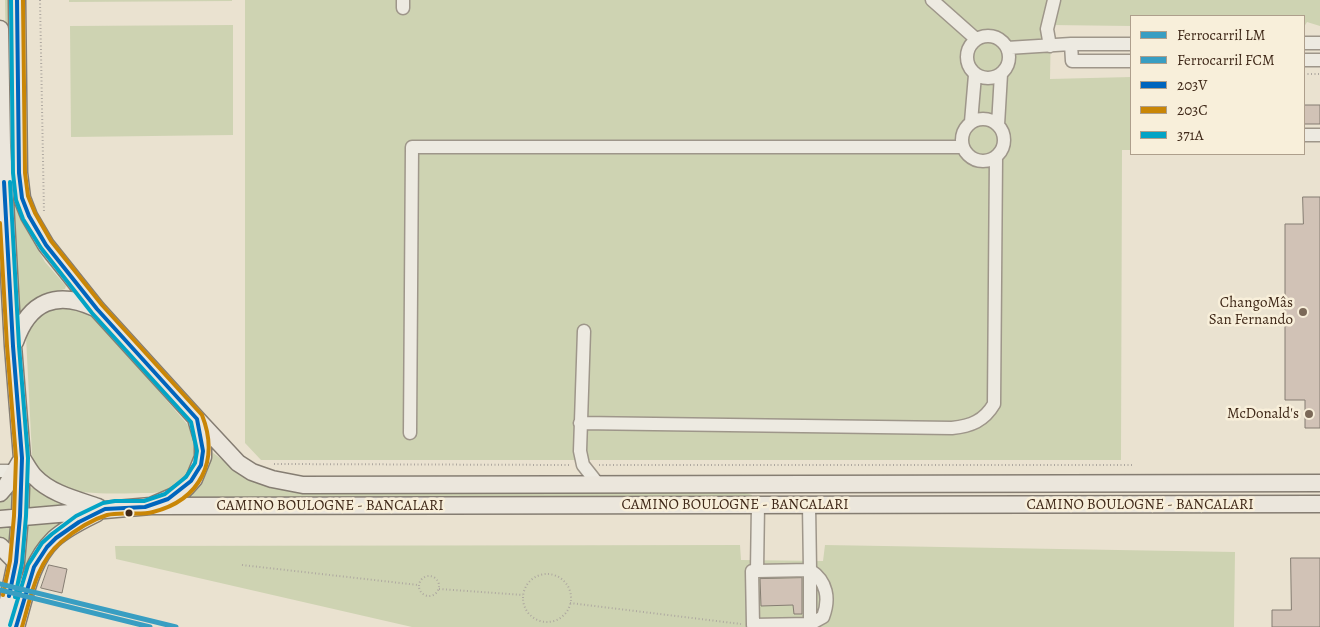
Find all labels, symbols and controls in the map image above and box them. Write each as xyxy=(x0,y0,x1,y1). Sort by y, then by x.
legend xyxy=(1130,15,1305,155)
text: Ferrocarril LM xyxy=(1177,25,1265,45)
text: Ferrocarril FCM xyxy=(1177,50,1275,70)
text: 203V xyxy=(1177,75,1208,95)
text: 203C xyxy=(1177,100,1208,120)
text: 371A xyxy=(1177,125,1203,145)
place label: ChangoMâs San Fernando xyxy=(1209,294,1293,329)
marker: ChangoMâs San Fernando xyxy=(1297,306,1309,318)
place label: McDonald's xyxy=(1227,405,1299,423)
marker: McDonald's xyxy=(1303,408,1315,420)
street label: CAMINO BOULOGNE - BANCALARI xyxy=(621,496,849,514)
street label: CAMINO BOULOGNE - BANCALARI xyxy=(1026,496,1254,514)
street label: CAMINO BOULOGNE - BANCALARI xyxy=(216,497,444,515)
unlabelled marker xyxy=(124,508,134,518)

